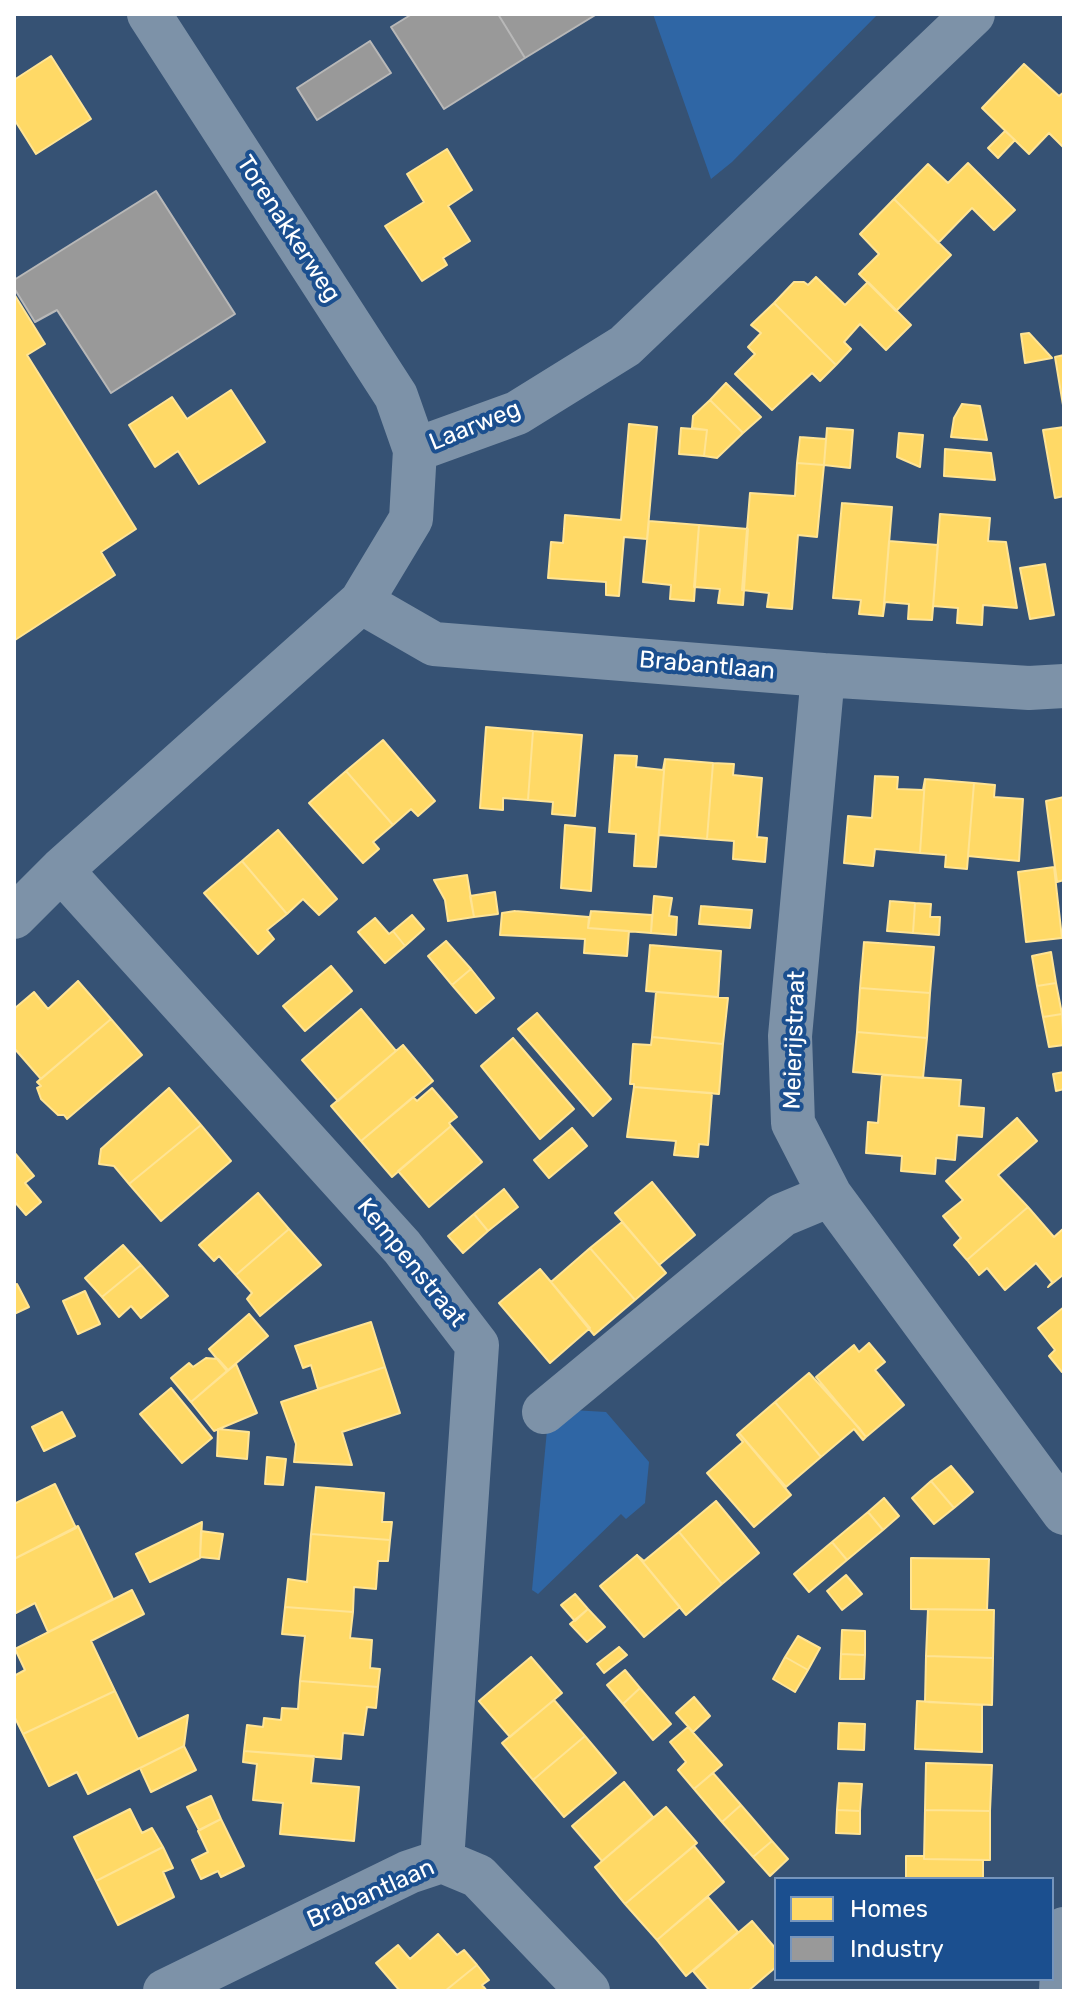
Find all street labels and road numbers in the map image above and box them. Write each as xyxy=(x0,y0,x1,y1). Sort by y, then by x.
street label: Torenakkerweg xyxy=(230,150,346,308)
street label: Laarweg xyxy=(425,395,525,457)
street label: Brabantlaan xyxy=(638,646,776,686)
street label: Meierijstraat xyxy=(778,970,812,1110)
street label: Kempenstraat xyxy=(350,1193,472,1333)
street label: Brabantlaan xyxy=(303,1853,439,1935)

